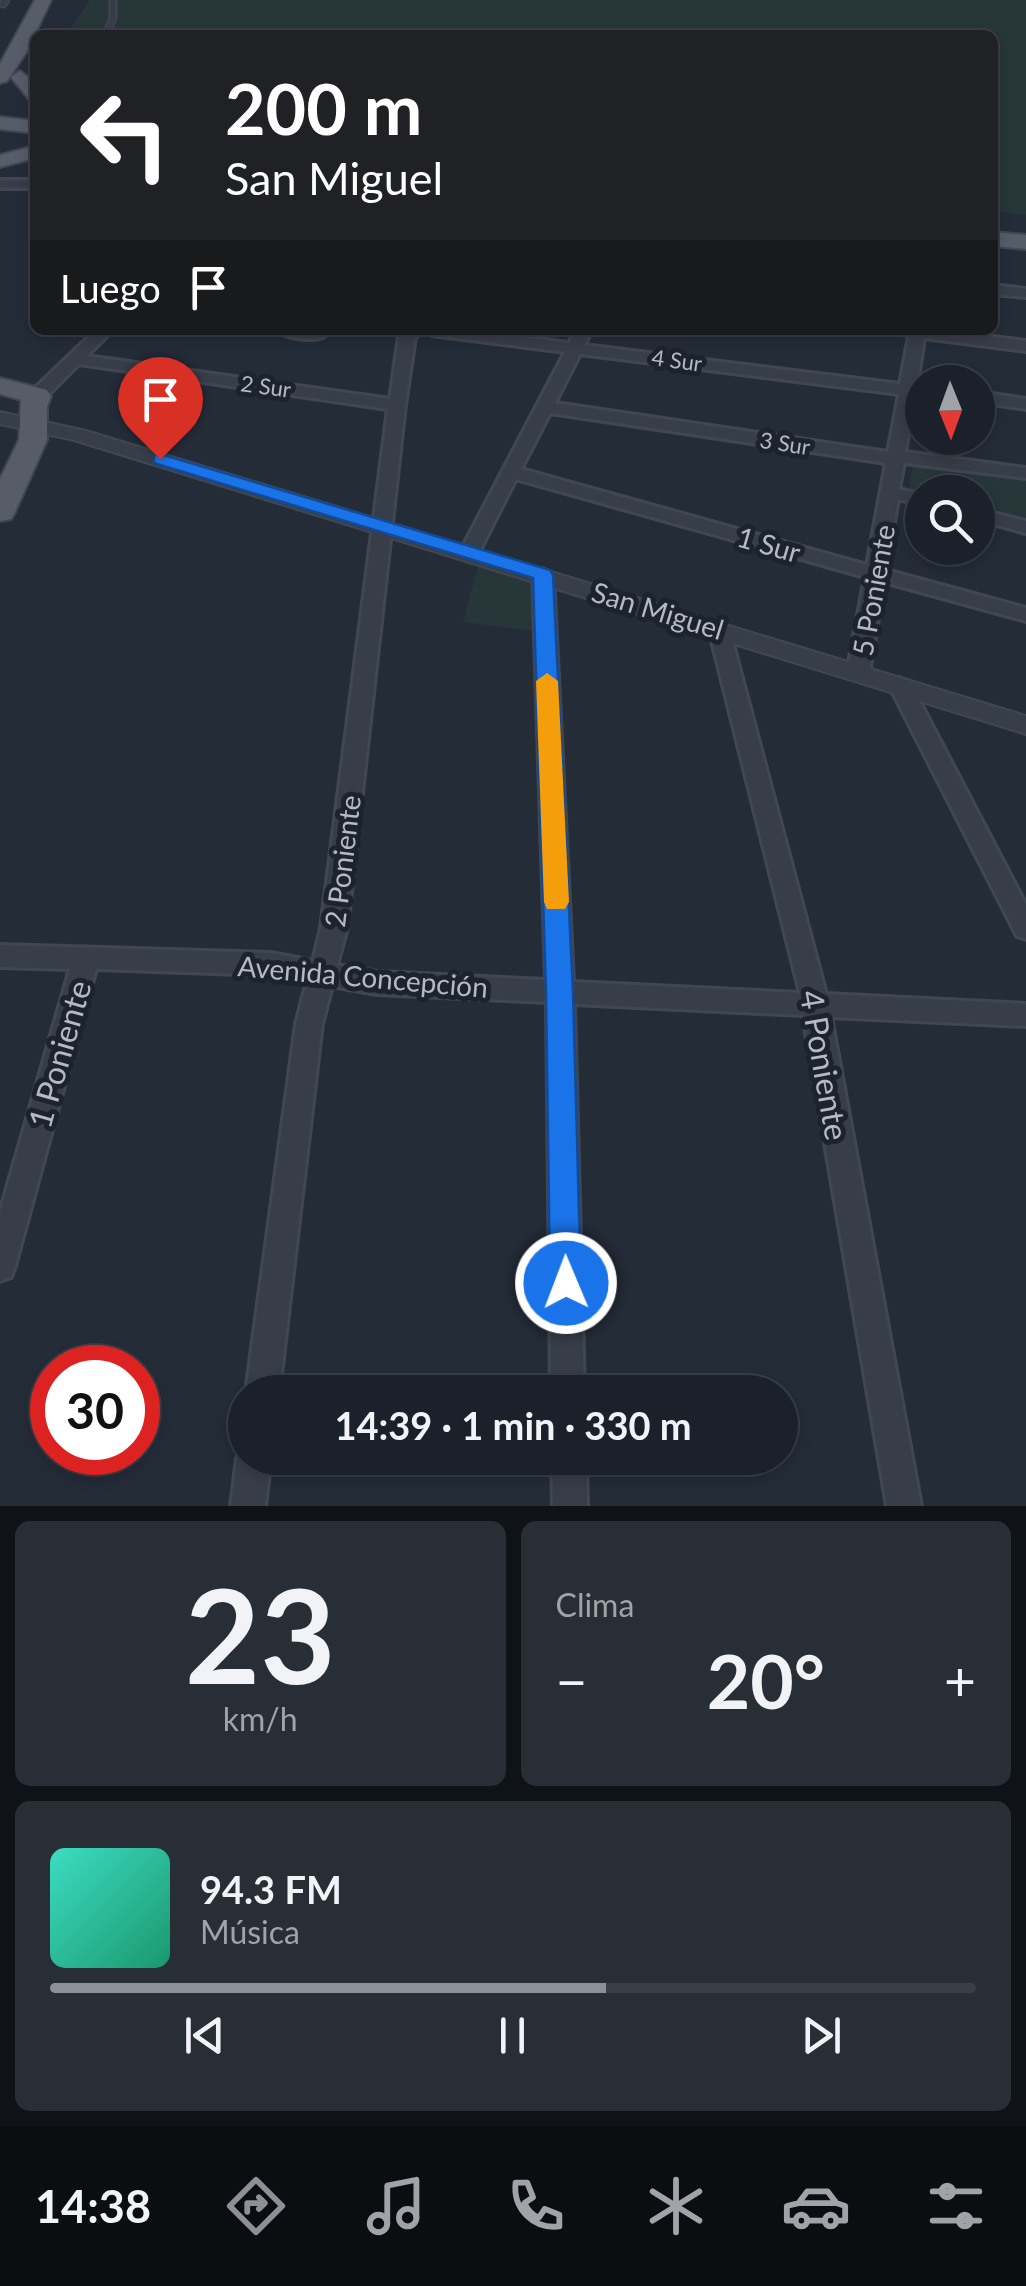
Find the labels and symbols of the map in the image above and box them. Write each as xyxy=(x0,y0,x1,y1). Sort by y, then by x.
street label: 4 Sur xyxy=(650,343,704,377)
pin xyxy=(118,357,203,460)
north arrow xyxy=(905,365,995,455)
street label: 2 Sur xyxy=(239,369,293,403)
street label: 3 Sur xyxy=(758,426,812,460)
street label: 1 Sur xyxy=(733,519,805,569)
street label: 5 Poniente xyxy=(845,522,901,658)
street label: San Miguel xyxy=(588,574,728,646)
street label: 2 Poniente xyxy=(317,793,367,929)
street label: Avenida Concepción xyxy=(237,948,489,1004)
street label: 1 Poniente xyxy=(19,976,99,1132)
street label: 4 Poniente xyxy=(793,987,857,1143)
position arrow xyxy=(514,1231,618,1335)
speed limit sign: 30 xyxy=(30,1345,160,1475)

